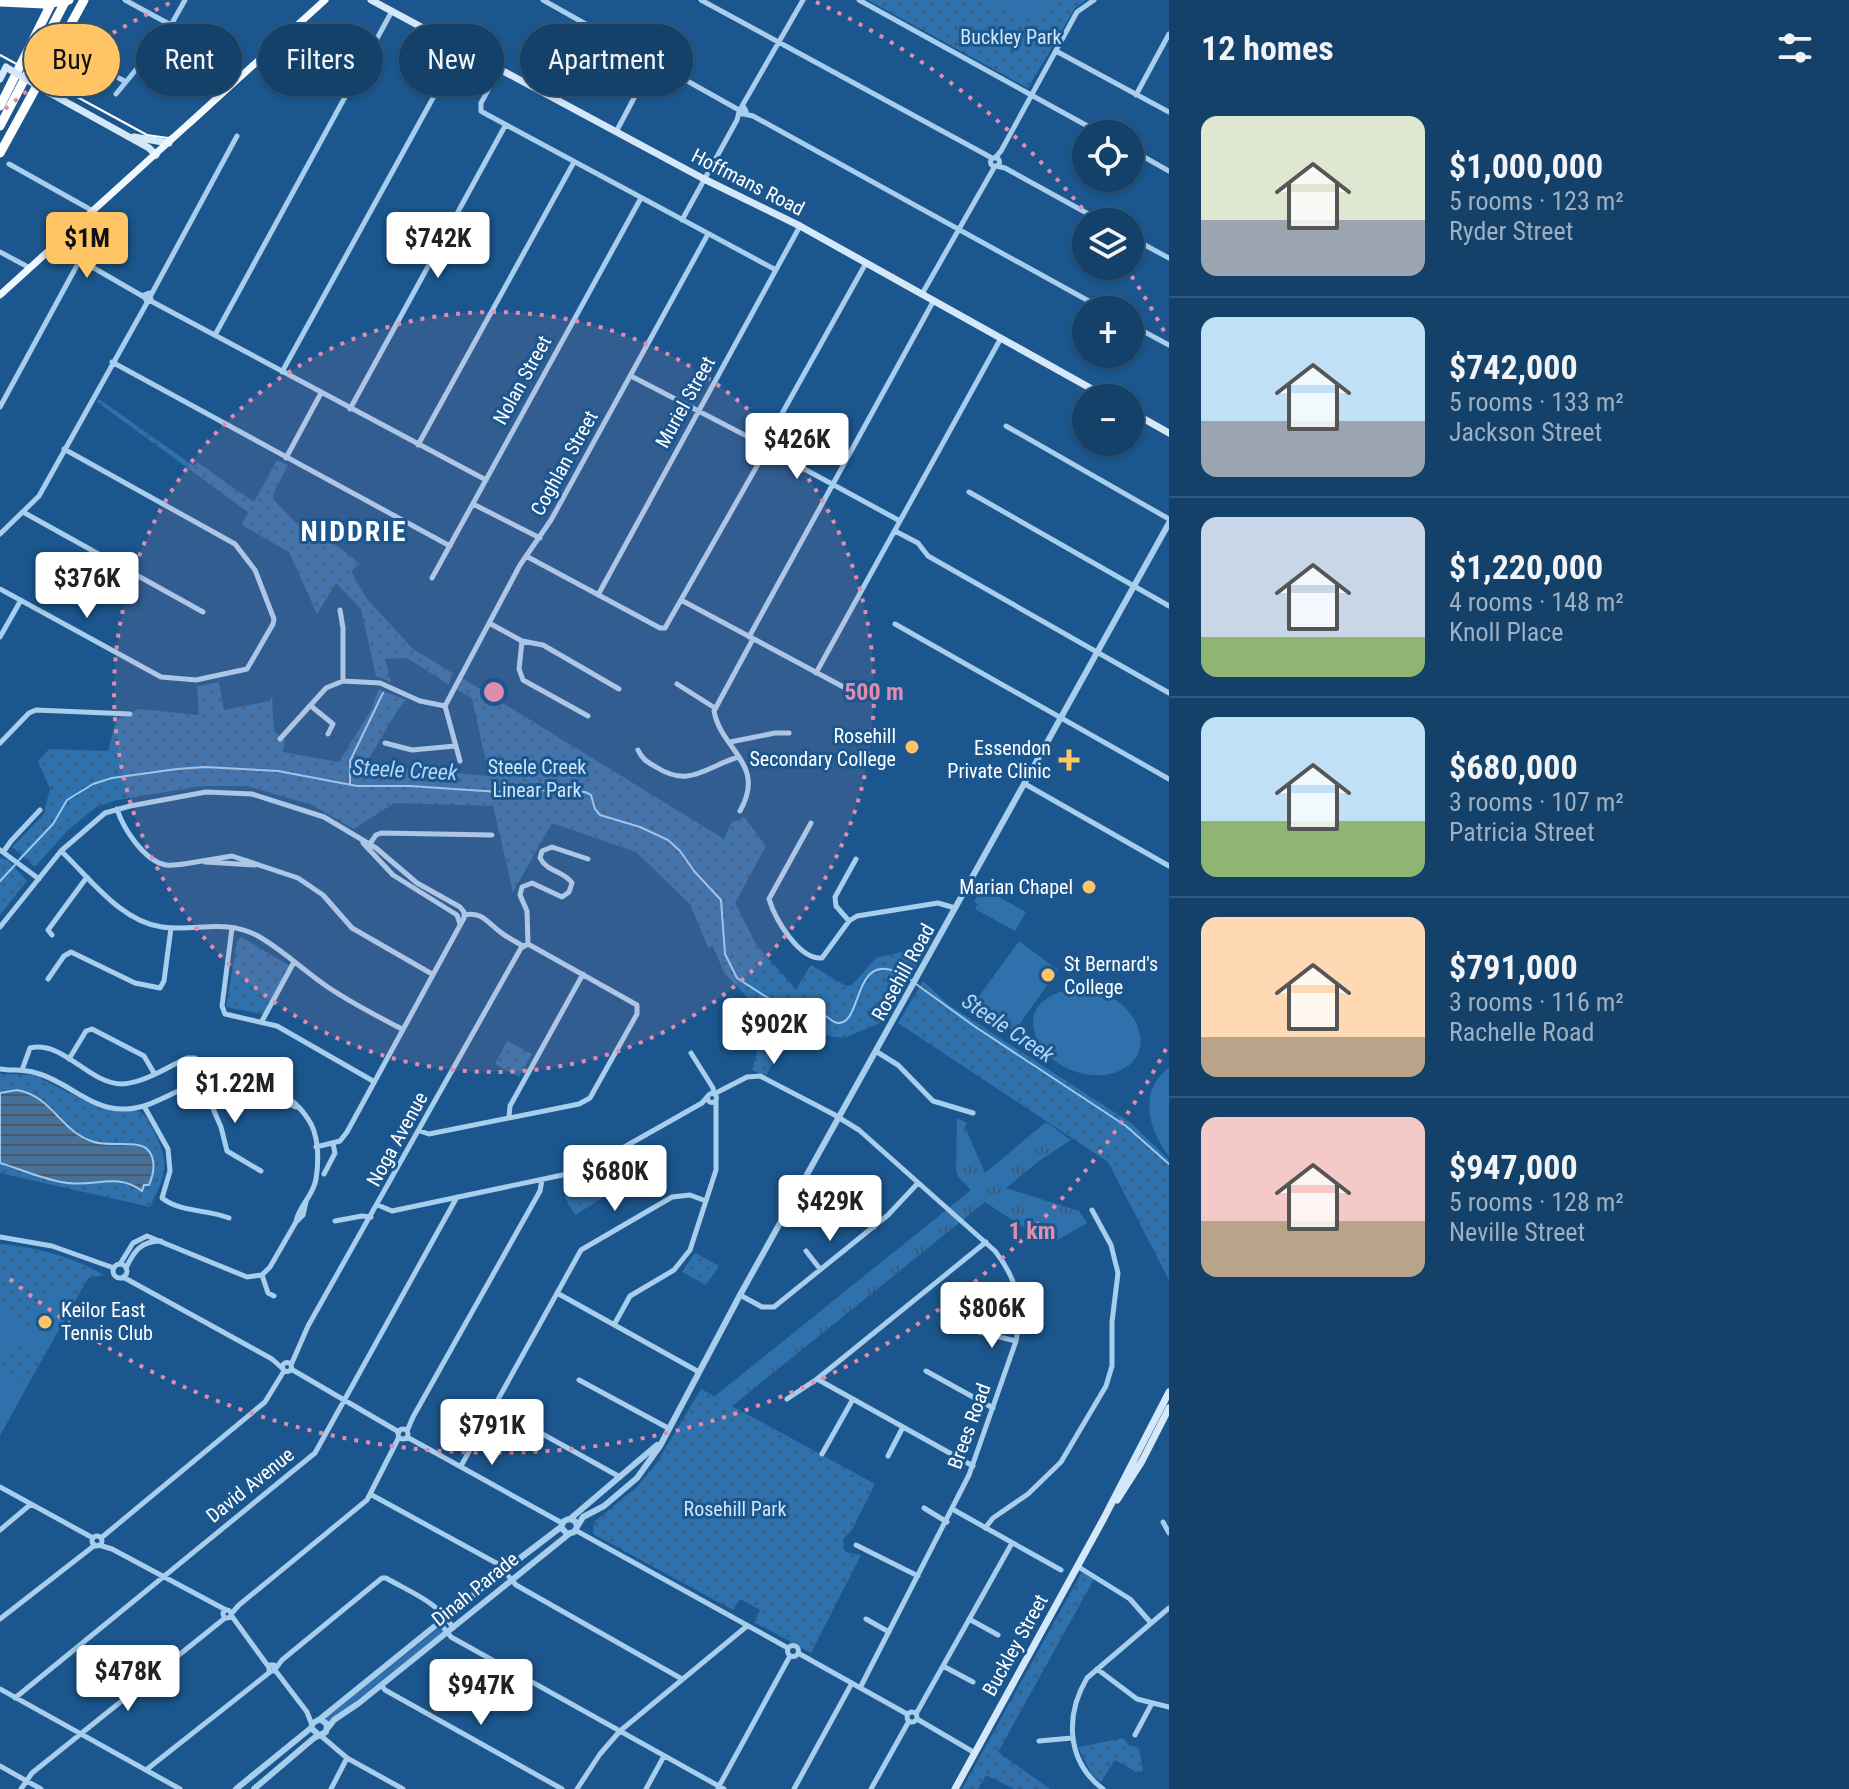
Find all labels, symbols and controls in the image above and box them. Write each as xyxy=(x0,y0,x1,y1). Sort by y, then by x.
chip: Buy xyxy=(24,24,120,96)
chip: Rent xyxy=(136,24,242,96)
chip: Filters xyxy=(258,24,383,96)
chip: New xyxy=(399,24,504,96)
chip: Apartment xyxy=(520,24,693,96)
park label: Buckley Park xyxy=(960,25,1062,49)
icon: filters xyxy=(1773,26,1817,70)
text: 12 homes xyxy=(1201,28,1334,68)
map controls xyxy=(1072,120,1144,456)
button: locate xyxy=(1072,120,1144,192)
street label: Hoffmans Road xyxy=(688,143,808,221)
text: $1,000,000 xyxy=(1449,146,1603,186)
icon: home xyxy=(1265,148,1361,244)
text: 5 rooms · 123 m² xyxy=(1449,186,1624,216)
button: layers xyxy=(1072,208,1144,280)
pin: $1M xyxy=(48,212,126,280)
pin: $742K xyxy=(382,212,494,280)
text: Ryder Street xyxy=(1449,216,1573,246)
text: $1M xyxy=(64,223,110,253)
text: $742K xyxy=(405,223,471,253)
button: + xyxy=(1072,296,1144,368)
street label: Nolan Street xyxy=(488,331,556,429)
text: $742,000 xyxy=(1449,347,1578,387)
icon: home xyxy=(1265,349,1361,445)
street label: Muriel Street xyxy=(650,352,720,452)
button: − xyxy=(1072,384,1144,456)
text: 5 rooms · 133 m² xyxy=(1449,387,1624,417)
street label: Coghlan Street xyxy=(525,406,603,520)
pin: $426K xyxy=(741,413,853,481)
text: Jackson Street xyxy=(1449,417,1602,447)
text: $426K xyxy=(764,424,830,454)
district label: NIDDRIE xyxy=(300,515,408,548)
text: $1,220,000 xyxy=(1449,547,1603,587)
icon: home xyxy=(1265,549,1361,645)
pin: $376K xyxy=(31,552,143,620)
text: $376K xyxy=(54,563,120,593)
text: 4 rooms · 148 m² xyxy=(1449,587,1624,617)
text: Knoll Place xyxy=(1449,617,1563,647)
centre of rings xyxy=(480,678,508,706)
text: 500 m xyxy=(844,678,904,706)
place label: Rosehill Secondary College xyxy=(749,724,896,771)
place label: Essendon Private Clinic xyxy=(947,736,1051,783)
marker: Rosehill Secondary College xyxy=(903,738,921,756)
text: $680,000 xyxy=(1449,747,1578,787)
marker: Essendon Private Clinic xyxy=(1058,749,1080,771)
icon: home xyxy=(1265,749,1361,845)
water label: Steele Creek xyxy=(352,755,459,785)
park label: Steele Creek Linear Park xyxy=(488,755,586,802)
text: 3 rooms · 107 m² xyxy=(1449,787,1624,817)
text: Patricia Street xyxy=(1449,817,1595,847)
place label: Marian Chapel xyxy=(959,875,1073,899)
marker: Marian Chapel xyxy=(1080,878,1098,896)
street label: Rosehill Road xyxy=(866,919,940,1025)
text: $791,000 xyxy=(1449,947,1578,987)
icon: home xyxy=(1265,949,1361,1045)
place label: St Bernard's College xyxy=(1064,952,1158,999)
marker: St Bernard's College xyxy=(1039,966,1057,984)
text: 3 rooms · 116 m² xyxy=(1449,987,1624,1017)
water label: Steele Creek xyxy=(957,988,1059,1068)
pin: $902K xyxy=(718,998,830,1066)
text: $902K xyxy=(741,1009,807,1039)
text: Rachelle Road xyxy=(1449,1017,1594,1047)
pin: $1.22M xyxy=(170,1057,300,1125)
text: $1.22M xyxy=(195,1068,275,1098)
street label: Noga Avenue xyxy=(361,1088,433,1190)
pin: $680K xyxy=(559,1145,671,1213)
text: $947,000 xyxy=(1449,1147,1578,1187)
icon: home xyxy=(1265,1149,1361,1245)
text: $680K xyxy=(582,1156,648,1186)
pin: $429K xyxy=(774,1175,886,1243)
text: $429K xyxy=(797,1186,863,1216)
text: 5 rooms · 128 m² xyxy=(1449,1187,1624,1217)
text: 1 km xyxy=(1009,1217,1055,1245)
text: Neville Street xyxy=(1449,1217,1585,1247)
pin: $806K xyxy=(936,1282,1048,1350)
text: $806K xyxy=(959,1293,1025,1323)
place label: Keilor East Tennis Club xyxy=(61,1298,153,1345)
marker: Keilor East Tennis Club xyxy=(36,1313,54,1331)
street label: Brees Road xyxy=(942,1380,996,1472)
pin: $791K xyxy=(436,1399,548,1467)
text: $791K xyxy=(459,1410,525,1440)
street label: David Avenue xyxy=(201,1442,299,1528)
park label: Rosehill Park xyxy=(684,1497,786,1521)
street label: Dinah Parade xyxy=(427,1547,523,1631)
street label: Buckley Street xyxy=(977,1590,1053,1700)
pin: $478K xyxy=(72,1645,184,1713)
text: $478K xyxy=(95,1656,161,1686)
pin: $947K xyxy=(425,1659,537,1727)
text: $947K xyxy=(448,1670,514,1700)

